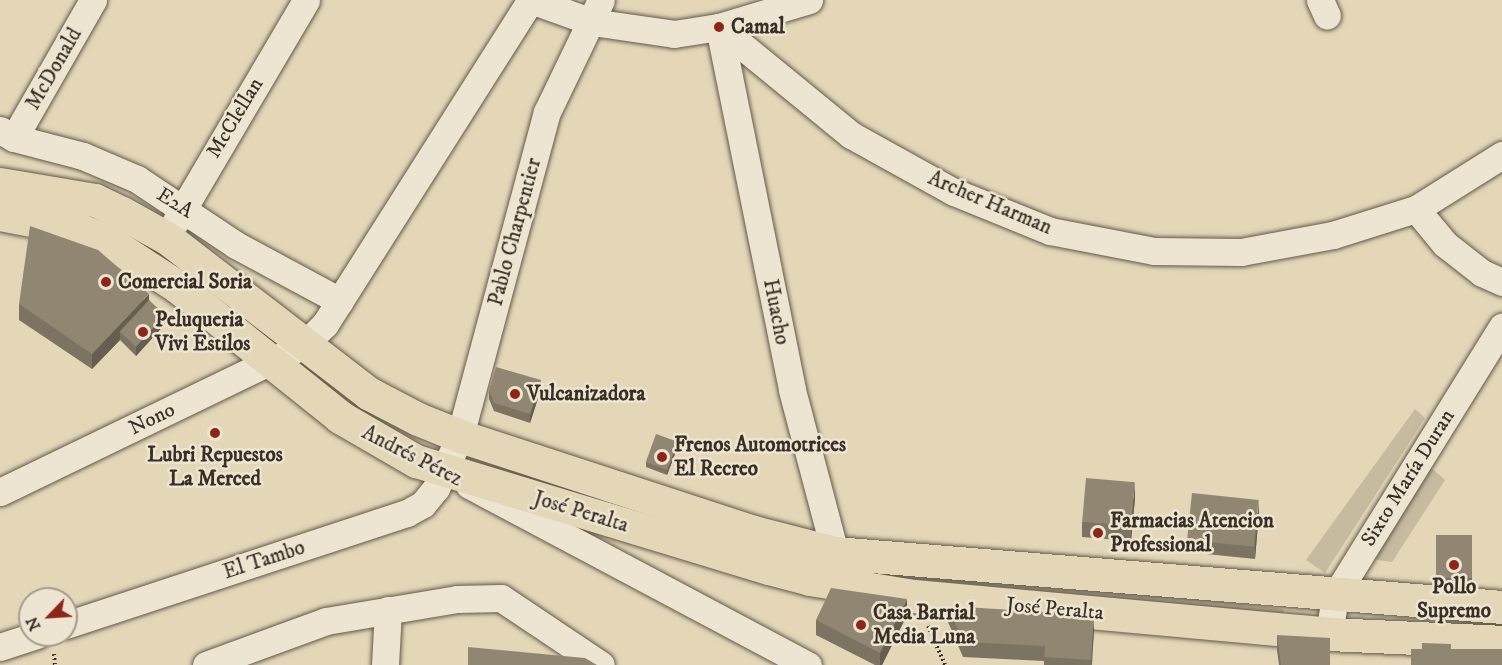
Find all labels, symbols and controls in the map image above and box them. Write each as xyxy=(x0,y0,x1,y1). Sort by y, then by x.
place label: Camal xyxy=(731,14,785,40)
marker: Camal xyxy=(712,20,726,34)
street label: McDonald xyxy=(20,24,88,114)
street label: McClellan xyxy=(201,73,269,163)
street label: Pablo Charpentier xyxy=(483,155,547,309)
street label: Archer Harman xyxy=(924,166,1056,240)
street label: E2A xyxy=(152,182,198,224)
place label: Comercial Soria xyxy=(118,269,252,295)
marker: Comercial Soria xyxy=(99,275,113,289)
street label: Huacho xyxy=(757,277,795,347)
place label: Peluqueria Vivi Estilos xyxy=(155,307,250,357)
marker: Peluqueria Vivi Estilos xyxy=(136,325,150,339)
place label: Vulcanizadora xyxy=(527,381,645,407)
marker: Vulcanizadora xyxy=(508,387,522,401)
street label: Nono xyxy=(125,397,179,441)
street label: Sixto María Duran xyxy=(1356,405,1460,551)
street label: Andrés Pérez xyxy=(358,420,466,492)
marker: Lubri Repuestos La Merced xyxy=(208,426,222,440)
place label: Frenos Automotrices El Recreo xyxy=(674,432,846,482)
place label: Lubri Repuestos La Merced xyxy=(147,442,283,492)
marker: Frenos Automotrices El Recreo xyxy=(655,450,669,464)
street label: José Peralta xyxy=(531,486,631,538)
place label: Farmacias Atencion Professional xyxy=(1110,508,1274,558)
marker: Farmacias Atencion Professional xyxy=(1091,526,1105,540)
street label: El Tambo xyxy=(220,535,308,585)
marker: Pollo Supremo xyxy=(1447,558,1461,572)
place label: Pollo Supremo xyxy=(1417,574,1491,624)
north arrow xyxy=(18,587,78,647)
street label: José Peralta xyxy=(1005,592,1105,626)
place label: Casa Barrial Media Luna xyxy=(873,600,975,650)
text: N xyxy=(22,614,45,634)
marker: Casa Barrial Media Luna xyxy=(854,618,868,632)

